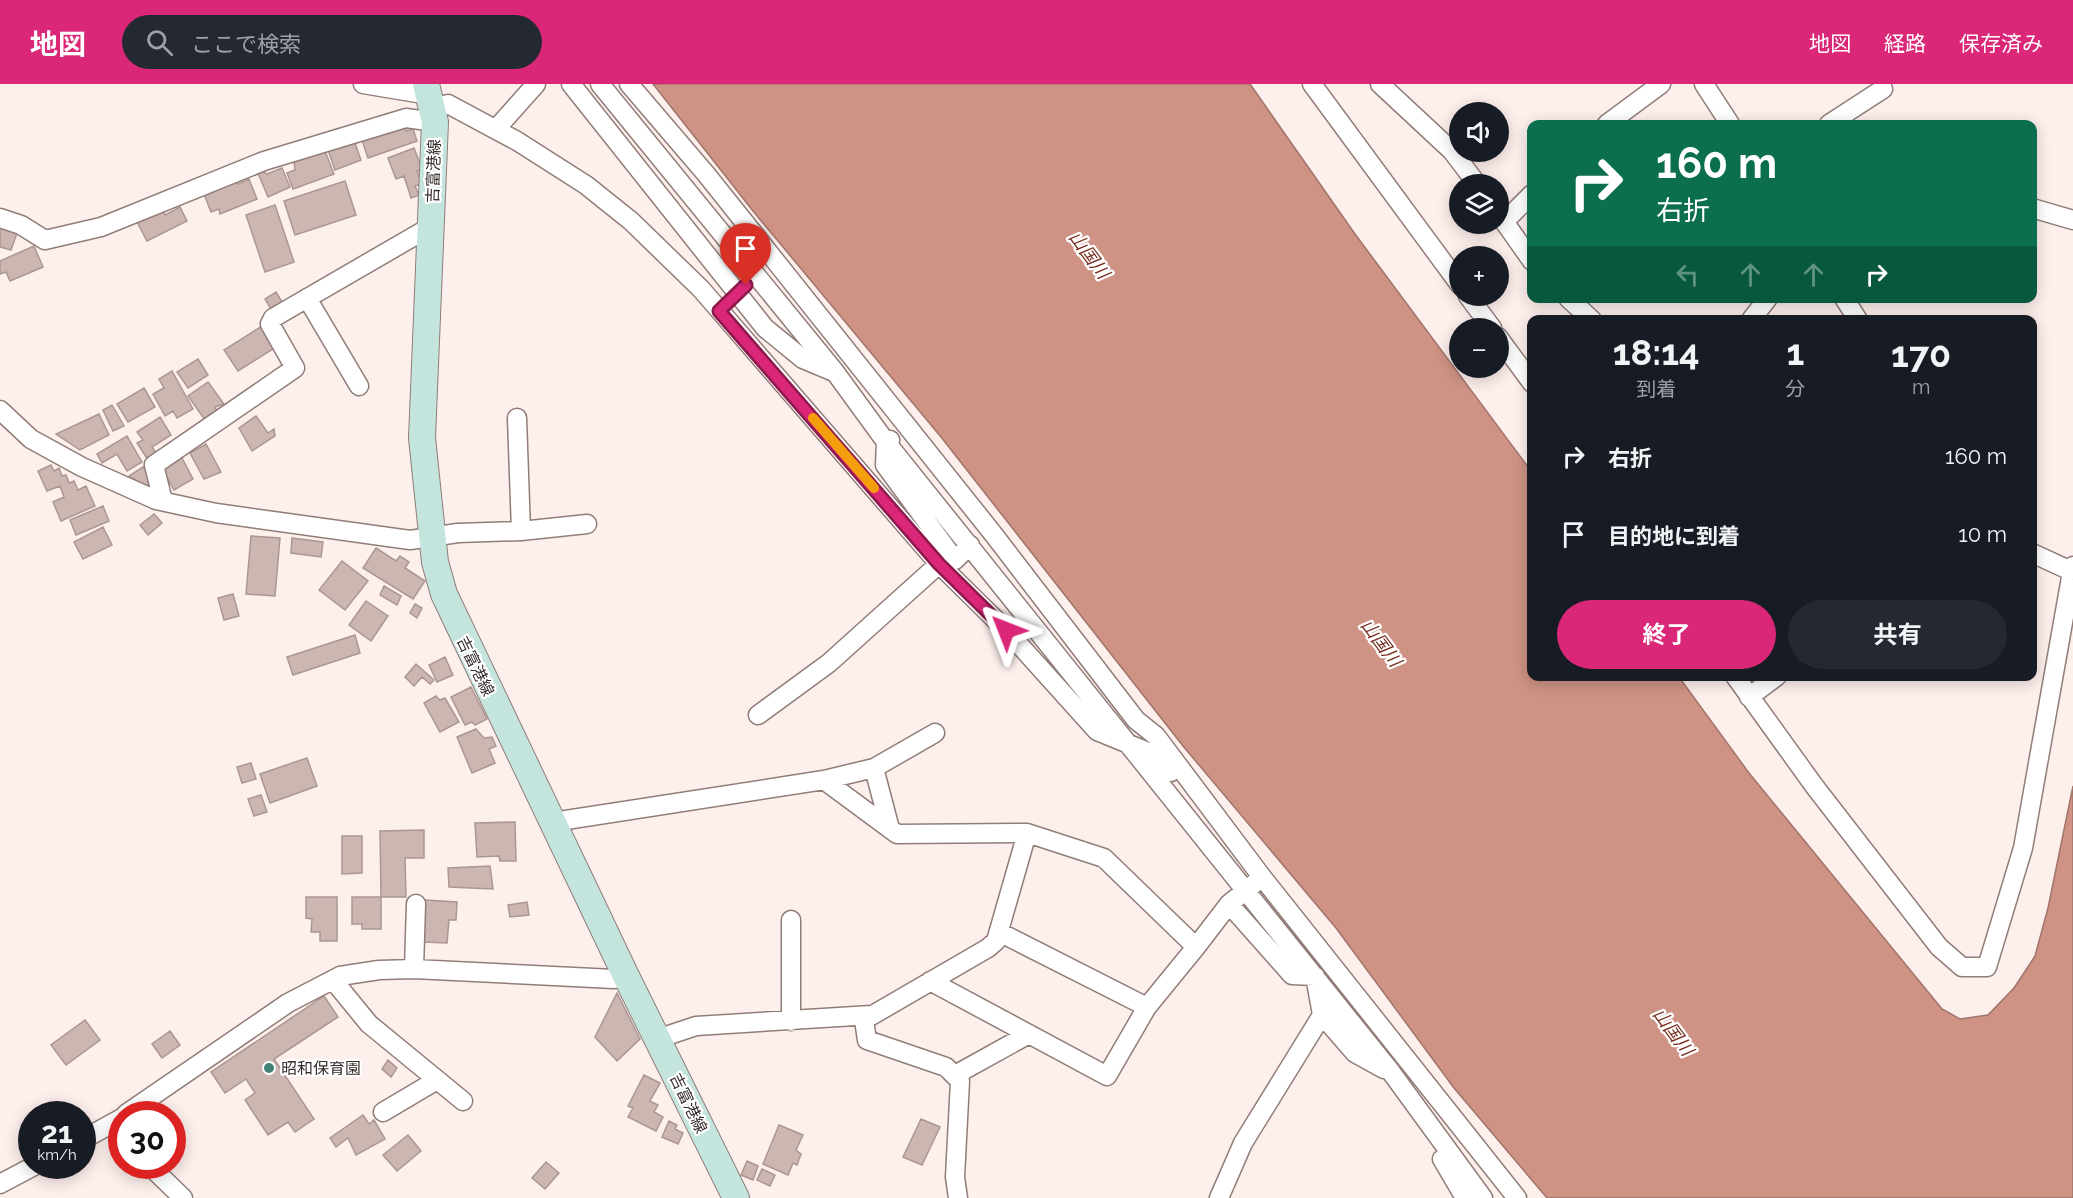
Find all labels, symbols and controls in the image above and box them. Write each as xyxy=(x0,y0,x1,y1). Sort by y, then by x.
search box xyxy=(122,15,542,69)
icon: search xyxy=(143,26,176,59)
text: 地図 xyxy=(30,28,86,61)
text: ここで検索 xyxy=(191,31,301,57)
text: 地図 xyxy=(1809,31,1851,56)
text: 経路 xyxy=(1884,31,1926,56)
text: 保存済み xyxy=(1959,31,2043,56)
map controls xyxy=(1449,102,1509,378)
button: sound xyxy=(1449,102,1509,162)
street label: 吉富港線 xyxy=(423,139,444,203)
text: 160 m xyxy=(1656,139,1777,188)
icon: right xyxy=(1557,144,1635,222)
button: layers xyxy=(1449,174,1509,234)
text: 右折 xyxy=(1656,195,1710,226)
pin xyxy=(720,223,771,285)
water label: 山国川 xyxy=(1065,227,1115,284)
icon: arrive xyxy=(729,232,762,265)
button: + xyxy=(1449,246,1509,306)
icon: left xyxy=(1671,258,1704,291)
icon: ahead xyxy=(1734,258,1767,291)
icon: ahead xyxy=(1797,258,1830,291)
icon: right xyxy=(1860,258,1893,291)
button: − xyxy=(1449,318,1509,378)
text: 18:14 xyxy=(1613,331,1700,373)
text: 1 xyxy=(1786,331,1804,373)
text: 170 xyxy=(1891,333,1951,375)
text: m xyxy=(1912,375,1930,399)
text: 到着 xyxy=(1636,377,1676,401)
text: 分 xyxy=(1785,377,1805,401)
icon: right xyxy=(1557,440,1590,473)
text: 160 m xyxy=(1945,443,2007,469)
text: 右折 xyxy=(1608,445,1652,471)
icon: arrive xyxy=(1557,518,1590,551)
text: 10 m xyxy=(1958,521,2007,547)
text: 目的地に到着 xyxy=(1608,523,1740,549)
position arrow xyxy=(974,598,1038,662)
button: 終了 xyxy=(1557,600,1776,669)
button: 共有 xyxy=(1788,600,2007,669)
water label: 山国川 xyxy=(1357,615,1407,672)
street label: 吉富港線 xyxy=(453,633,498,699)
water label: 山国川 xyxy=(1649,1004,1699,1061)
place label: 昭和保育園 xyxy=(281,1059,361,1078)
marker: 昭和保育園 xyxy=(262,1061,276,1075)
street label: 吉富港線 xyxy=(666,1070,711,1136)
speed limit sign: 30 xyxy=(108,1101,186,1179)
text: 21 xyxy=(41,1115,73,1150)
text: km/h xyxy=(37,1146,77,1164)

